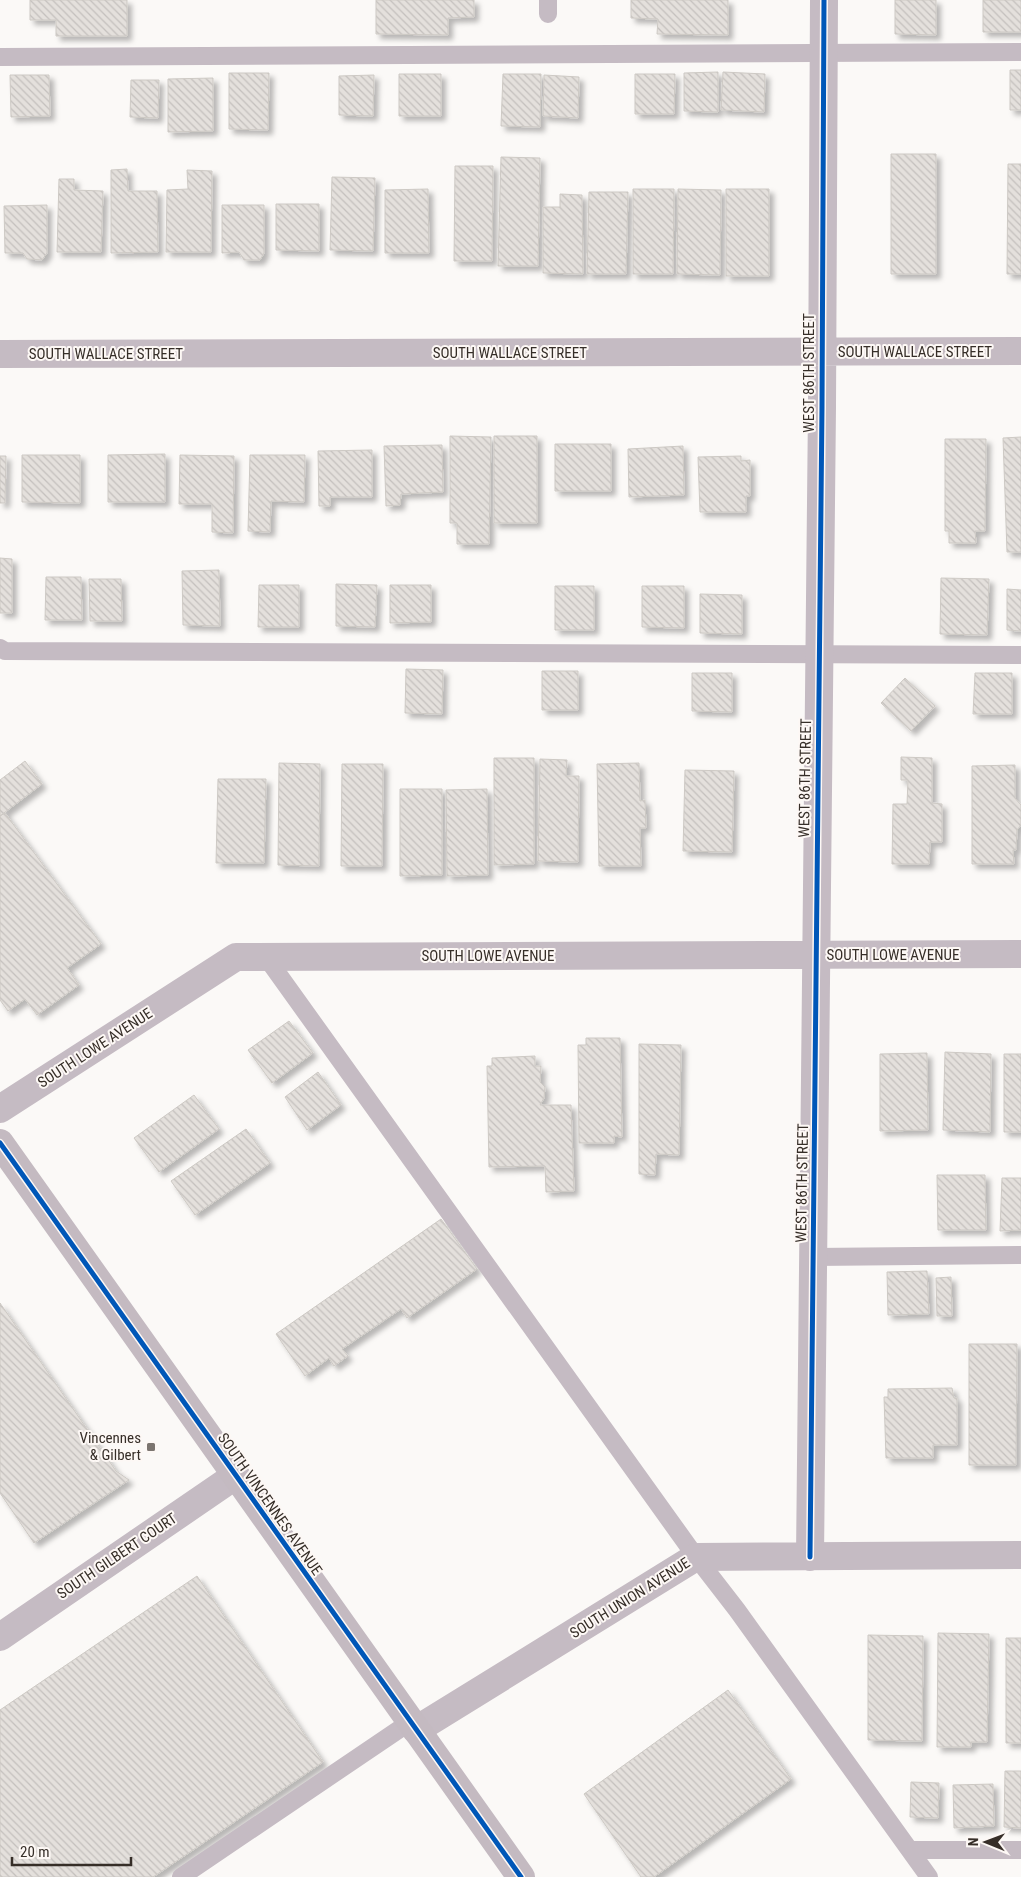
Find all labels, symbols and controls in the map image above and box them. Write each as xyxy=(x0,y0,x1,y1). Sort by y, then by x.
street label: WEST 86TH STREET xyxy=(800,313,818,433)
street label: SOUTH WALLACE STREET xyxy=(838,343,992,361)
street label: SOUTH WALLACE STREET xyxy=(433,344,587,362)
street label: SOUTH WALLACE STREET xyxy=(29,345,183,363)
street label: WEST 86TH STREET xyxy=(795,718,815,838)
street label: SOUTH LOWE AVENUE xyxy=(827,946,959,964)
street label: SOUTH LOWE AVENUE xyxy=(422,947,554,965)
street label: SOUTH LOWE AVENUE xyxy=(34,1004,156,1092)
street label: WEST 86TH STREET xyxy=(792,1123,812,1243)
place label: Vincennes & Gilbert xyxy=(80,1429,141,1464)
street label: SOUTH VINCENNES AVENUE xyxy=(214,1429,326,1579)
marker: Vincennes & Gilbert xyxy=(145,1441,157,1453)
street label: SOUTH GILBERT COURT xyxy=(54,1509,180,1603)
street label: SOUTH UNION AVENUE xyxy=(567,1554,693,1642)
north arrow xyxy=(961,1817,1011,1867)
scale bar xyxy=(12,1834,131,1866)
text: N xyxy=(965,1837,981,1846)
text: 20 m xyxy=(20,1843,50,1861)

